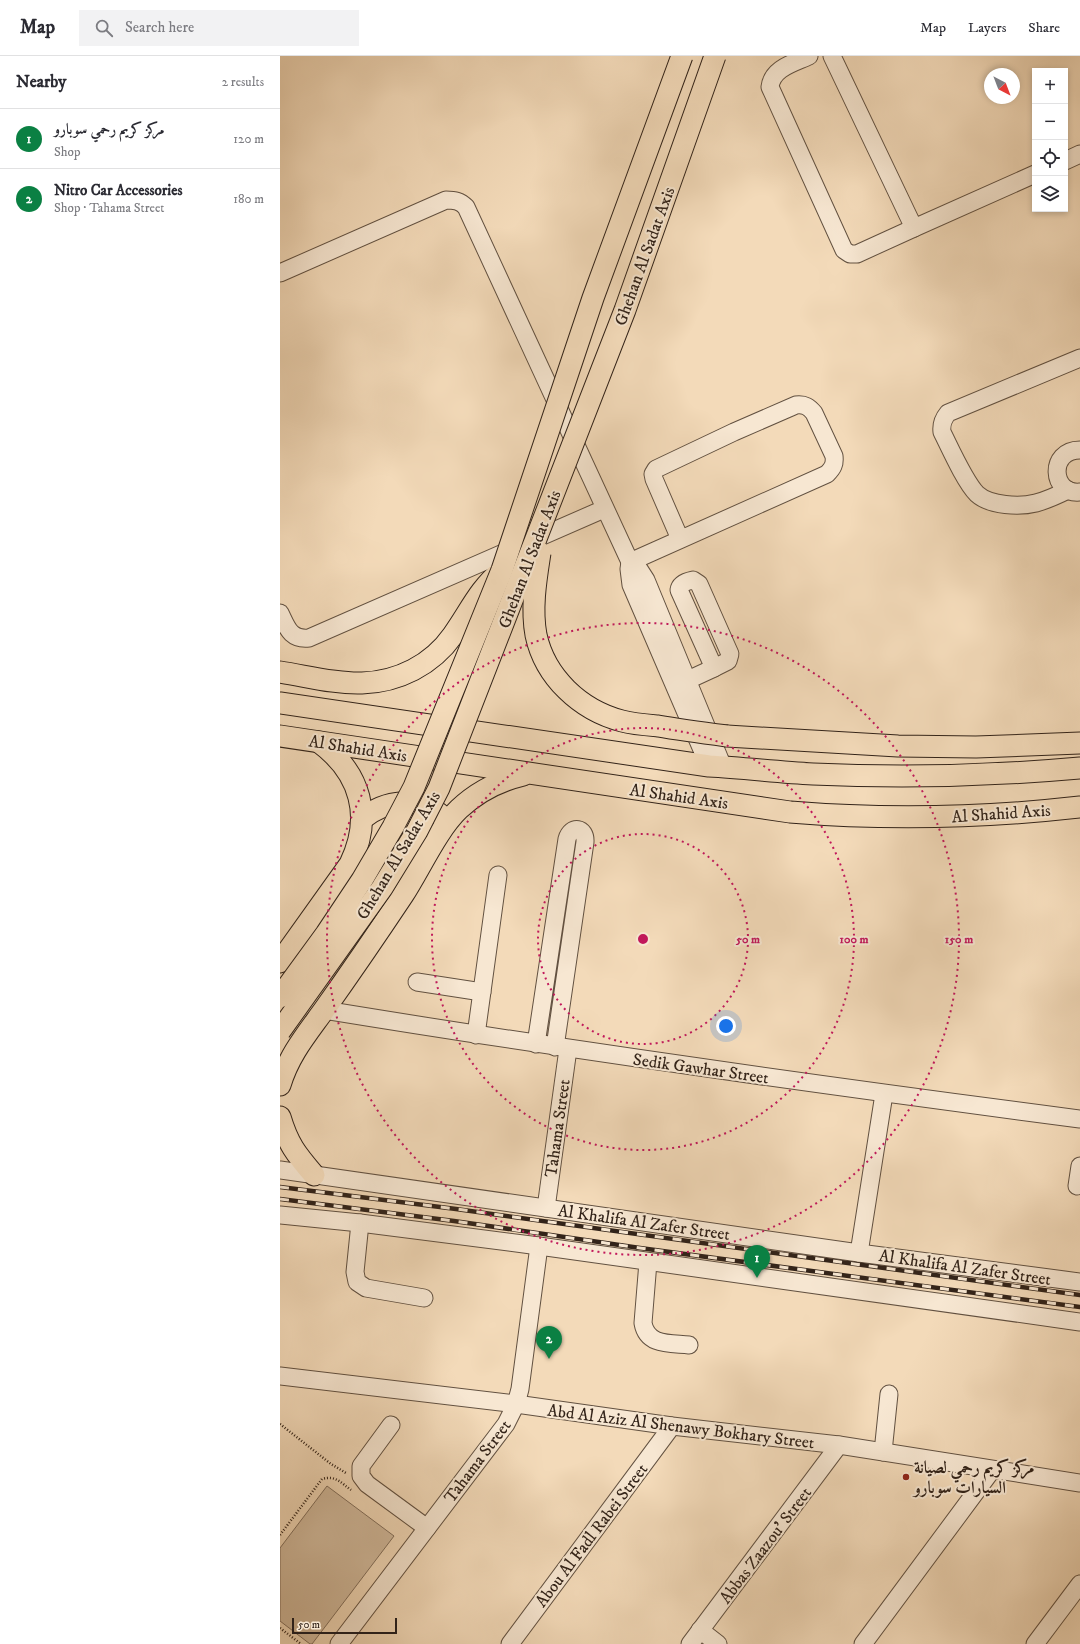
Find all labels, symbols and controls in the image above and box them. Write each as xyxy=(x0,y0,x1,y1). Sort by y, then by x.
search box xyxy=(79,10,359,46)
text: Map xyxy=(20,16,55,39)
icon: search xyxy=(93,17,115,39)
text: Search here xyxy=(125,18,194,37)
text: Map xyxy=(920,19,946,37)
text: Layers xyxy=(968,19,1006,37)
text: Share xyxy=(1028,19,1060,37)
north arrow xyxy=(984,68,1020,104)
map controls xyxy=(1032,68,1068,212)
button: + xyxy=(1032,68,1068,104)
text: Nearby xyxy=(16,71,66,93)
text: 2 results xyxy=(222,74,264,90)
button: − xyxy=(1032,104,1068,140)
text: مركز كريم رحمي سوبارو xyxy=(54,120,164,139)
text: 1 xyxy=(27,131,31,147)
text: 120 m xyxy=(233,131,264,147)
button: locate xyxy=(1032,140,1068,176)
text: Shop xyxy=(54,144,80,160)
button: layers xyxy=(1032,176,1068,212)
text: Nitro Car Accessories xyxy=(54,181,182,200)
street label: Ghehan Al Sadat Axis xyxy=(610,184,680,329)
text: 2 xyxy=(26,191,32,207)
text: 180 m xyxy=(233,191,264,207)
text: Shop · Tahama Street xyxy=(54,200,165,216)
street label: Ghehan Al Sadat Axis xyxy=(493,487,567,632)
street label: Al Shahid Axis xyxy=(307,730,409,768)
street label: Al Shahid Axis xyxy=(628,779,730,815)
street label: Ghehan Al Sadat Axis xyxy=(352,787,446,924)
street label: Al Shahid Axis xyxy=(951,800,1052,828)
centre of rings xyxy=(636,932,650,946)
text: 50 m xyxy=(735,932,760,947)
text: 100 m xyxy=(840,932,868,947)
text: 150 m xyxy=(945,932,973,947)
your location xyxy=(716,1016,736,1036)
street label: Sedik Gawhar Street xyxy=(632,1049,771,1089)
street label: Tahama Street xyxy=(540,1077,576,1178)
street label: Al Khalifa Al Zafer Street xyxy=(556,1200,732,1246)
pin: 1 xyxy=(744,1245,770,1278)
street label: Al Khalifa Al Zafer Street xyxy=(877,1245,1053,1291)
pin: 2 xyxy=(536,1326,562,1359)
street label: Abd Al Aziz Al Shenawy Bokhary Street xyxy=(546,1400,816,1454)
street label: Tahama Street xyxy=(439,1415,517,1508)
place label: مركز كريم رحمي لصيانة السيارات سوبارو xyxy=(912,1457,1035,1499)
street label: Abou Al Fadl Rabei Street xyxy=(530,1459,653,1612)
marker: مركز كريم رحمي لصيانة السيارات سوبارو xyxy=(901,1472,911,1482)
street label: Abbas Zaazou' Street xyxy=(715,1482,817,1608)
scale bar xyxy=(292,1616,397,1635)
text: 50 m xyxy=(298,1618,320,1632)

